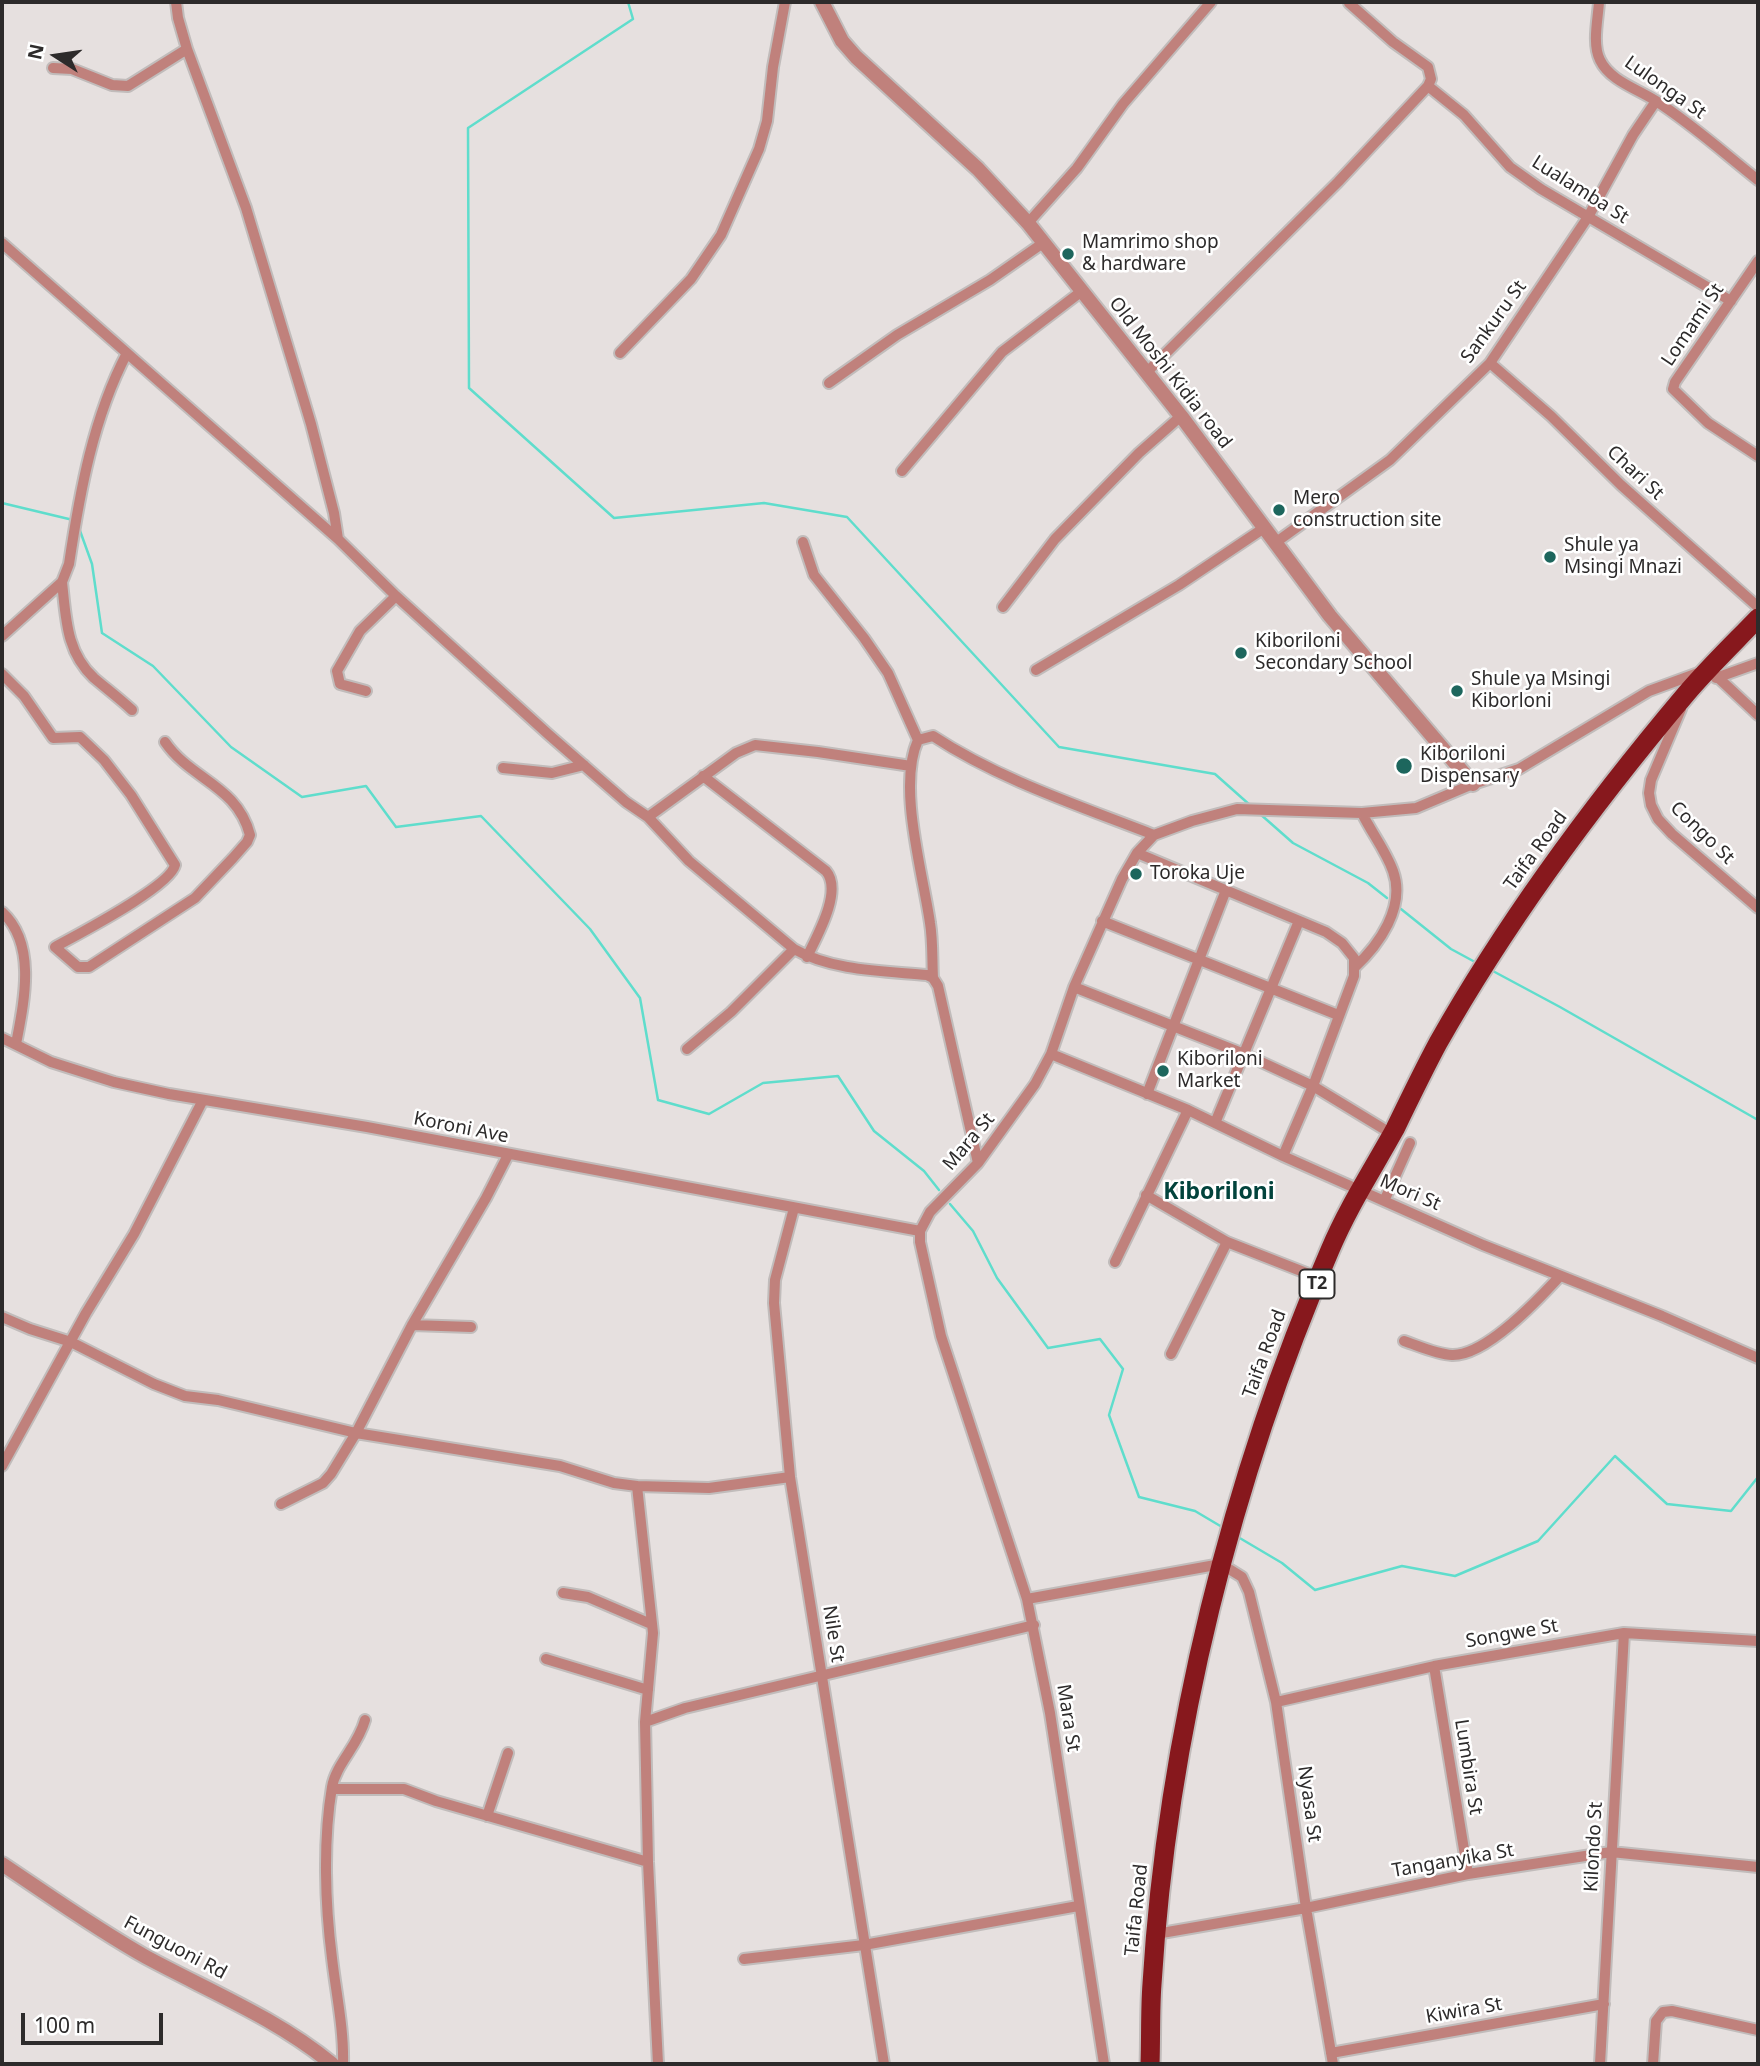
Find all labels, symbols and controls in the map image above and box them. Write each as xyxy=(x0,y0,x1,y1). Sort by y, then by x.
north arrow xyxy=(21,21,91,91)
text: N xyxy=(21,41,50,62)
street label: Lulonga St xyxy=(1620,52,1710,124)
street label: Lualamba St xyxy=(1527,151,1633,229)
place label: Mamrimo shop & hardware xyxy=(1082,232,1219,276)
marker: Mamrimo shop & hardware xyxy=(1060,246,1076,262)
street label: Sankuru St xyxy=(1456,276,1532,368)
street label: Lomami St xyxy=(1657,279,1729,371)
street label: Old Moshi Kidia road xyxy=(1104,293,1236,453)
street label: Chari St xyxy=(1602,441,1668,505)
place label: Mero construction site xyxy=(1293,488,1442,532)
marker: Mero construction site xyxy=(1271,502,1287,518)
place label: Shule ya Msingi Mnazi xyxy=(1564,535,1682,579)
marker: Shule ya Msingi Mnazi xyxy=(1542,549,1558,565)
place label: Kiboriloni Secondary School xyxy=(1255,631,1413,675)
marker: Kiboriloni Secondary School xyxy=(1233,645,1249,661)
place label: Shule ya Msingi Kiborloni xyxy=(1471,669,1610,713)
marker: Shule ya Msingi Kiborloni xyxy=(1449,683,1465,699)
place label: Kiboriloni Dispensary xyxy=(1420,744,1519,788)
marker: Kiboriloni Dispensary xyxy=(1394,756,1414,776)
street label: Congo St xyxy=(1665,797,1739,869)
street label: Taifa Road xyxy=(1500,807,1572,895)
place label: Toroka Uje xyxy=(1150,863,1245,885)
marker: Toroka Uje xyxy=(1128,866,1144,882)
place label: Kiboriloni Market xyxy=(1177,1049,1263,1093)
marker: Kiboriloni Market xyxy=(1155,1063,1171,1079)
street label: Koroni Ave xyxy=(412,1108,510,1148)
street label: Mara St xyxy=(938,1109,1000,1175)
street label: Mori St xyxy=(1376,1170,1444,1216)
district label: Kiboriloni xyxy=(1163,1178,1275,1206)
road number: T2 xyxy=(1300,1269,1334,1298)
street label: Taifa Road xyxy=(1238,1307,1292,1401)
street label: Nile St xyxy=(817,1604,849,1664)
street label: Songwe St xyxy=(1464,1615,1560,1653)
street label: Mara St xyxy=(1051,1683,1085,1753)
street label: Lumbira St xyxy=(1449,1718,1487,1816)
street label: Nyasa St xyxy=(1292,1764,1326,1844)
street label: Kilondo St xyxy=(1580,1801,1608,1893)
street label: Tanganyika St xyxy=(1390,1839,1516,1883)
street label: Taifa Road xyxy=(1121,1863,1153,1957)
street label: Funguoni Rd xyxy=(120,1911,230,1985)
street label: Kiwira St xyxy=(1424,1993,1504,2029)
scale bar xyxy=(24,2000,166,2044)
text: 100 m xyxy=(34,2011,95,2039)

